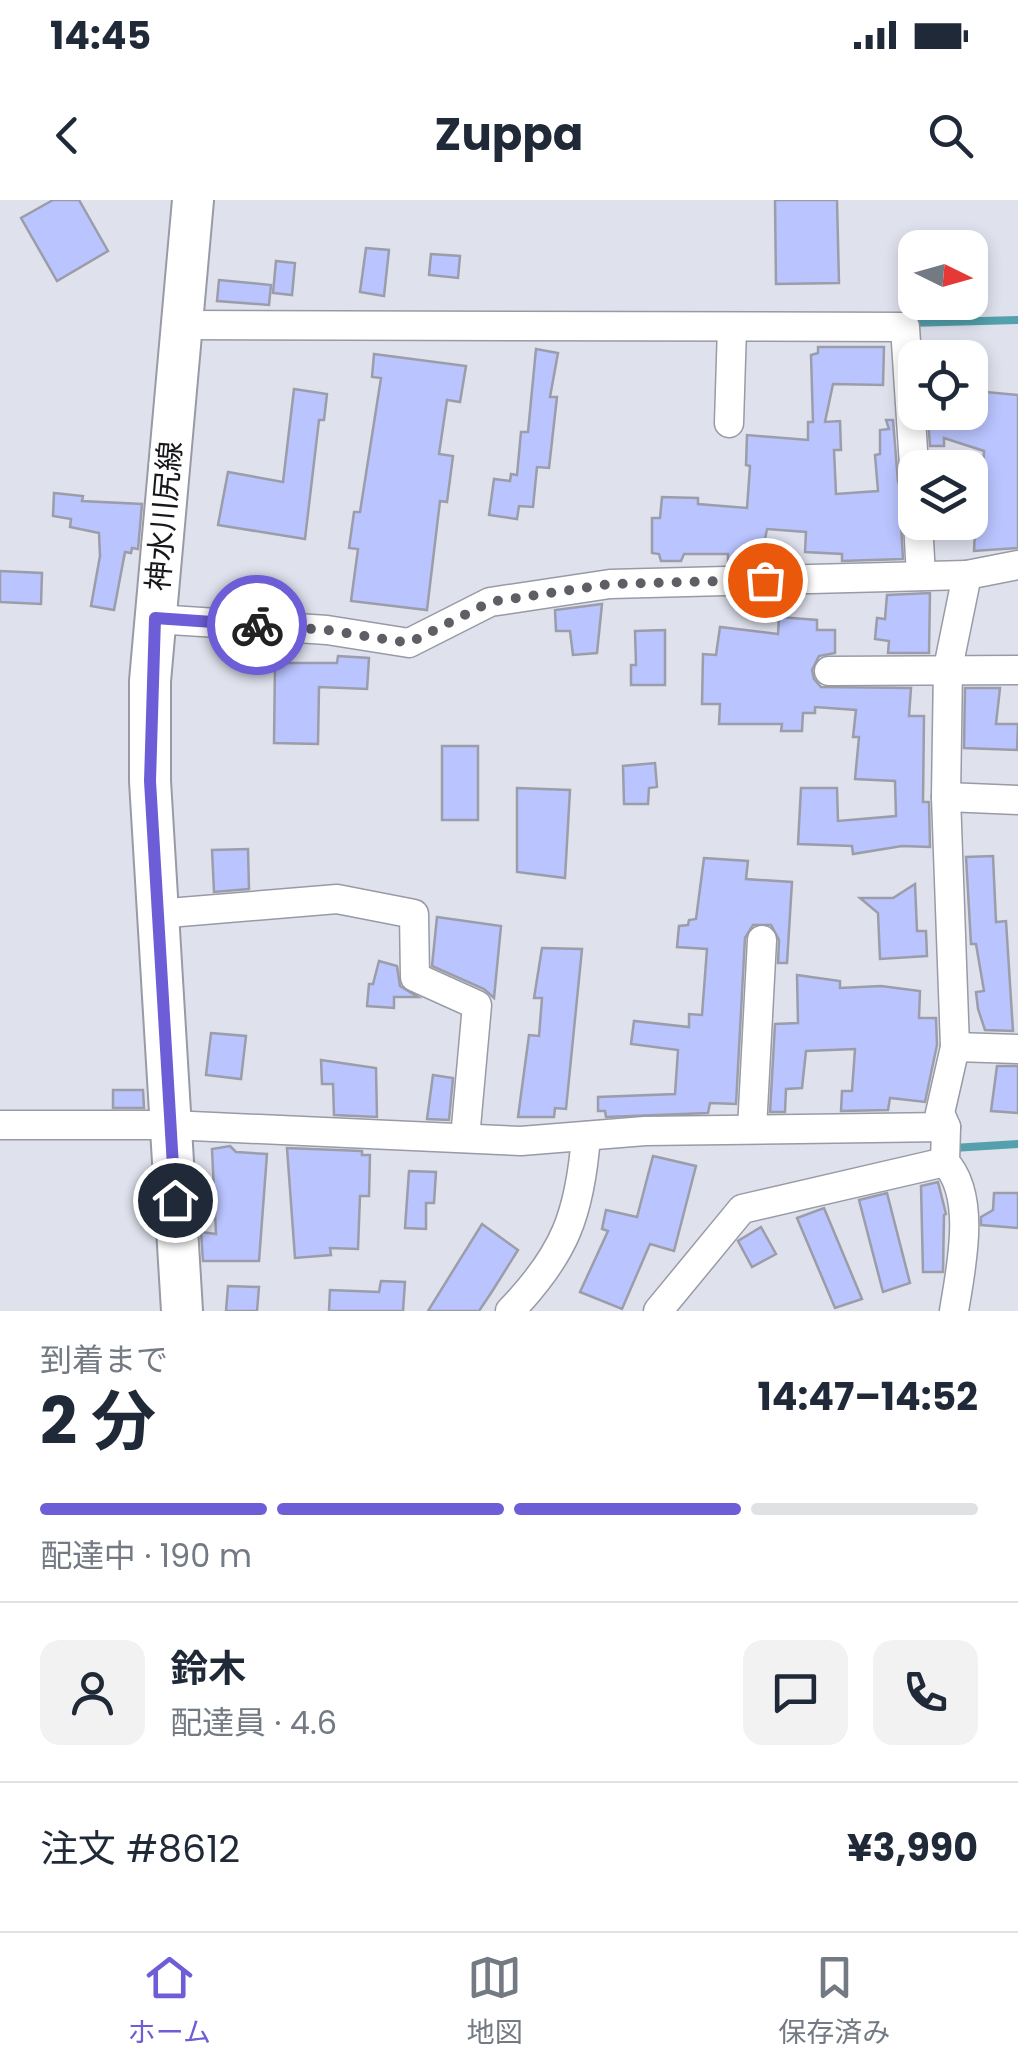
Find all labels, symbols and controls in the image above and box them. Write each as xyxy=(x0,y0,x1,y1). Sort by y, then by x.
text: 14:45 xyxy=(50,9,151,62)
text: Zuppa xyxy=(435,103,583,166)
icon: back xyxy=(40,108,95,163)
icon: search xyxy=(923,108,978,163)
north arrow xyxy=(898,230,988,320)
map controls xyxy=(898,230,988,540)
button: locate xyxy=(898,340,988,430)
street label: 神水川尻線 xyxy=(136,439,192,593)
button: layers xyxy=(898,450,988,540)
pin xyxy=(723,538,808,623)
icon: bag xyxy=(738,553,793,608)
courier xyxy=(207,575,307,675)
icon: bike xyxy=(230,598,285,653)
pin xyxy=(133,1158,218,1243)
icon: home xyxy=(148,1173,203,1228)
text: 到着まで xyxy=(40,1337,168,1382)
text: 14:47–14:52 xyxy=(758,1370,978,1423)
text: 2 分 xyxy=(40,1376,156,1467)
text: 配達中 · 190 m xyxy=(40,1533,252,1578)
button: person xyxy=(40,1640,145,1745)
button: chat xyxy=(743,1640,848,1745)
button: phone xyxy=(873,1640,978,1745)
text: 鈴木 xyxy=(170,1642,246,1695)
text: 配達員 · 4.6 xyxy=(170,1700,337,1745)
text: ¥3,990 xyxy=(847,1821,978,1874)
text: 注文 #8612 xyxy=(40,1822,240,1875)
tab: ホーム xyxy=(128,1950,211,2054)
tab: 地図 xyxy=(467,1950,523,2054)
tab: 保存済み xyxy=(778,1950,890,2054)

